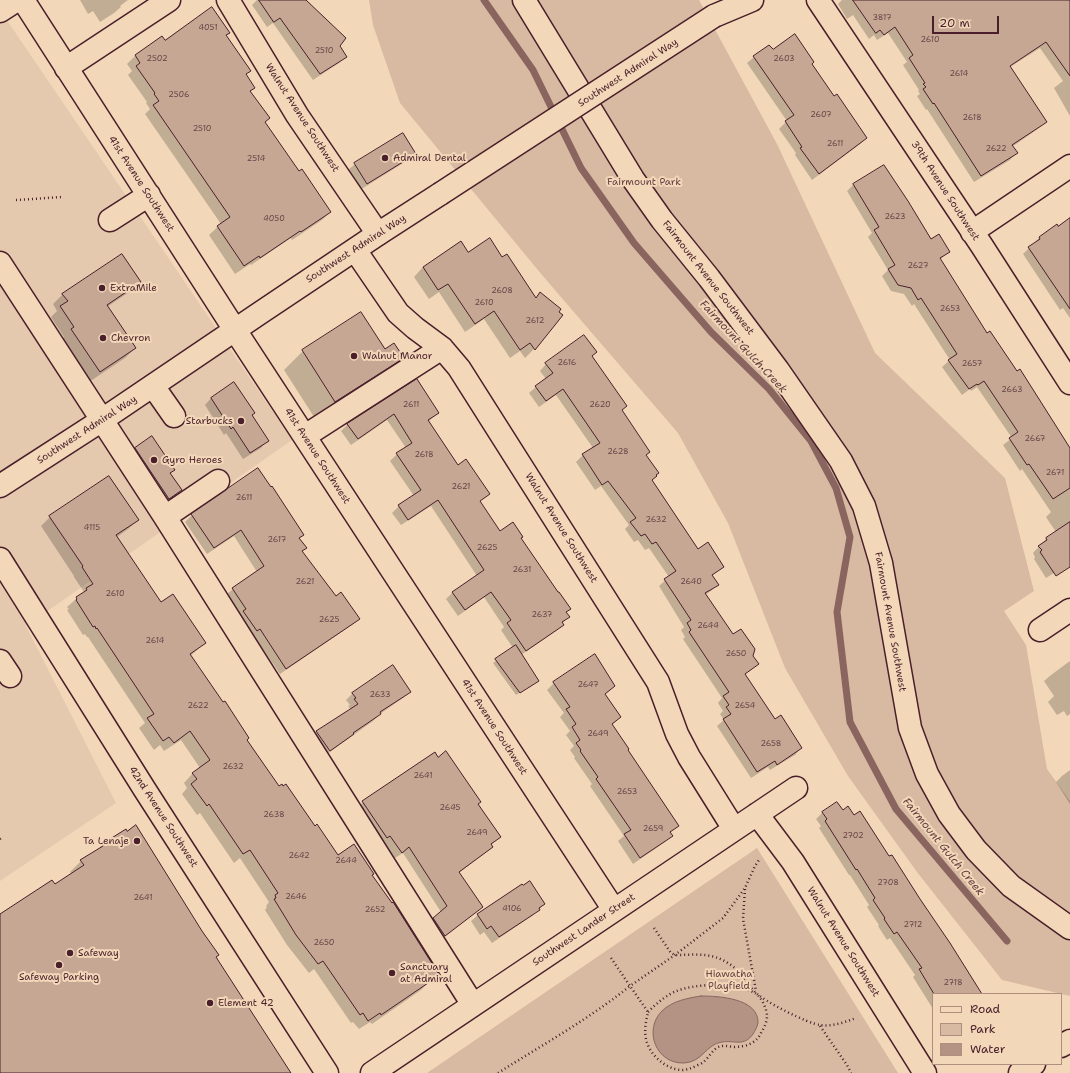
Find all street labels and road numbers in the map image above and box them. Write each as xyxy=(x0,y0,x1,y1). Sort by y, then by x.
street label: Southwest Admiral Way xyxy=(576,36,680,110)
street label: Walnut Avenue Southwest xyxy=(262,61,342,175)
street label: 41st Avenue Southwest xyxy=(105,134,177,234)
street label: 39th Avenue Southwest xyxy=(908,139,982,243)
street label: Southwest Admiral Way xyxy=(304,212,408,286)
street label: Fairmount Avenue Southwest xyxy=(660,218,756,338)
street label: Southwest Admiral Way xyxy=(35,393,139,467)
street label: 41st Avenue Southwest xyxy=(281,406,353,506)
street label: Walnut Avenue Southwest xyxy=(522,471,600,585)
street label: Fairmount Avenue Southwest xyxy=(872,551,908,693)
street label: 41st Avenue Southwest xyxy=(458,677,530,777)
street label: 42nd Avenue Southwest xyxy=(126,764,200,870)
street label: Walnut Avenue Southwest xyxy=(804,885,882,999)
street label: Southwest Lander Street xyxy=(530,891,638,969)

